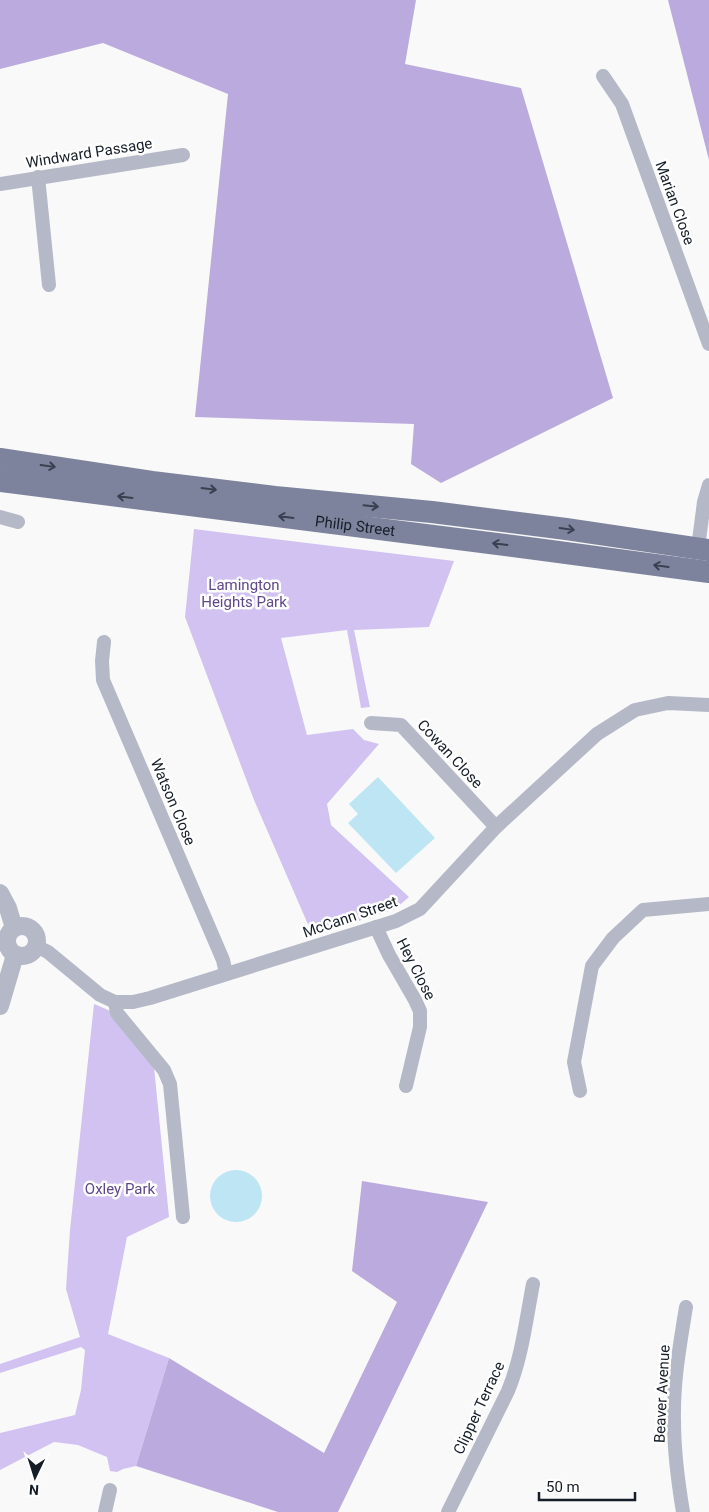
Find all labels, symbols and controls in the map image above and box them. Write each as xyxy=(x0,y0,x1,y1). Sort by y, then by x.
street label: Windward Passage xyxy=(24,134,154,172)
street label: Marian Close xyxy=(652,159,698,247)
one-way arrow xyxy=(40,462,56,472)
one-way arrow xyxy=(201,484,217,494)
one-way arrow xyxy=(117,492,133,502)
one-way arrow xyxy=(362,502,378,511)
one-way arrow xyxy=(279,512,295,522)
street label: Philip Street xyxy=(314,512,396,540)
one-way arrow xyxy=(559,524,575,534)
one-way arrow xyxy=(492,539,508,549)
one-way arrow xyxy=(653,560,669,570)
park label: Lamington Heights Park xyxy=(201,576,287,611)
street label: Cowan Close xyxy=(414,716,486,792)
street label: Watson Close xyxy=(147,756,199,848)
street label: McCann Street xyxy=(300,892,400,942)
street label: Hey Close xyxy=(393,935,439,1003)
park label: Oxley Park xyxy=(85,1180,156,1198)
street label: Beaver Avenue xyxy=(650,1344,674,1444)
street label: Clipper Terrace xyxy=(450,1359,508,1457)
north arrow xyxy=(10,1452,60,1502)
scale bar xyxy=(539,1470,635,1502)
text: 50 m xyxy=(546,1478,580,1496)
text: N xyxy=(29,1482,40,1498)

